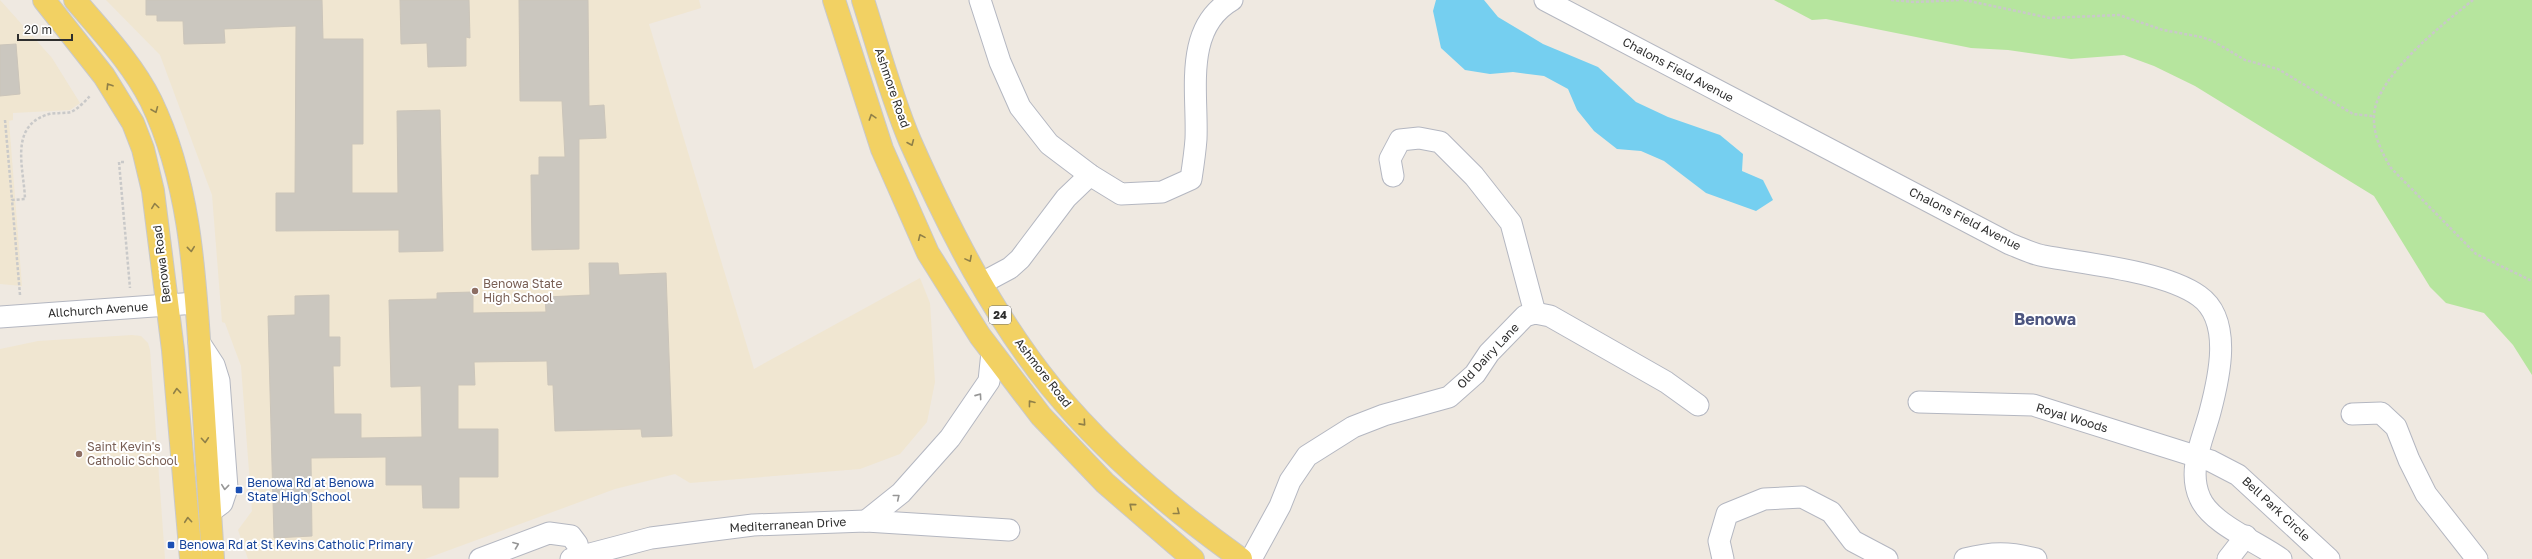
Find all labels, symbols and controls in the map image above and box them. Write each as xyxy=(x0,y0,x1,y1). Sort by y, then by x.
scale bar xyxy=(18,16,72,42)
text: 20 m xyxy=(24,22,52,37)
street label: Chalons Field Avenue xyxy=(1620,34,1736,105)
street label: Ashmore Road xyxy=(872,46,913,130)
one-way arrow xyxy=(107,83,114,90)
one-way arrow xyxy=(150,107,158,114)
one-way arrow xyxy=(868,114,877,121)
one-way arrow xyxy=(907,139,915,146)
street label: Chalons Field Avenue xyxy=(1907,184,2024,253)
one-way arrow xyxy=(151,203,160,209)
street label: Benowa Road xyxy=(149,224,174,304)
one-way arrow xyxy=(918,234,926,242)
one-way arrow xyxy=(186,246,195,252)
one-way arrow xyxy=(964,255,972,263)
place label: Benowa State High School xyxy=(483,276,562,305)
marker: Benowa State High School xyxy=(470,286,480,296)
street label: Allchurch Avenue xyxy=(47,299,149,320)
road number: 24 xyxy=(989,306,1011,324)
district label: Benowa xyxy=(2014,309,2076,329)
street label: Old Dairy Lane xyxy=(1453,320,1522,392)
street label: Ashmore Road xyxy=(1012,335,1075,410)
one-way arrow xyxy=(172,388,181,394)
one-way arrow xyxy=(974,393,982,400)
street label: Royal Woods xyxy=(2034,400,2110,436)
one-way arrow xyxy=(1029,401,1036,408)
one-way arrow xyxy=(1079,418,1086,425)
one-way arrow xyxy=(201,437,210,443)
place label: Saint Kevin's Catholic School xyxy=(87,439,178,468)
marker: Saint Kevin's Catholic School xyxy=(74,449,84,459)
street label: Bell Park Circle xyxy=(2239,473,2314,544)
place label: Benowa Rd at Benowa State High School xyxy=(247,475,374,504)
one-way arrow xyxy=(221,484,230,490)
marker: Benowa Rd at Benowa State High School xyxy=(234,485,244,495)
one-way arrow xyxy=(892,494,899,501)
one-way arrow xyxy=(1129,503,1137,511)
one-way arrow xyxy=(1173,507,1180,514)
street label: Mediterranean Drive xyxy=(729,514,847,535)
one-way arrow xyxy=(184,517,193,523)
place label: Benowa Rd at St Kevins Catholic Primary xyxy=(179,537,413,552)
marker: Benowa Rd at St Kevins Catholic Primary xyxy=(166,540,176,550)
one-way arrow xyxy=(513,542,520,550)

